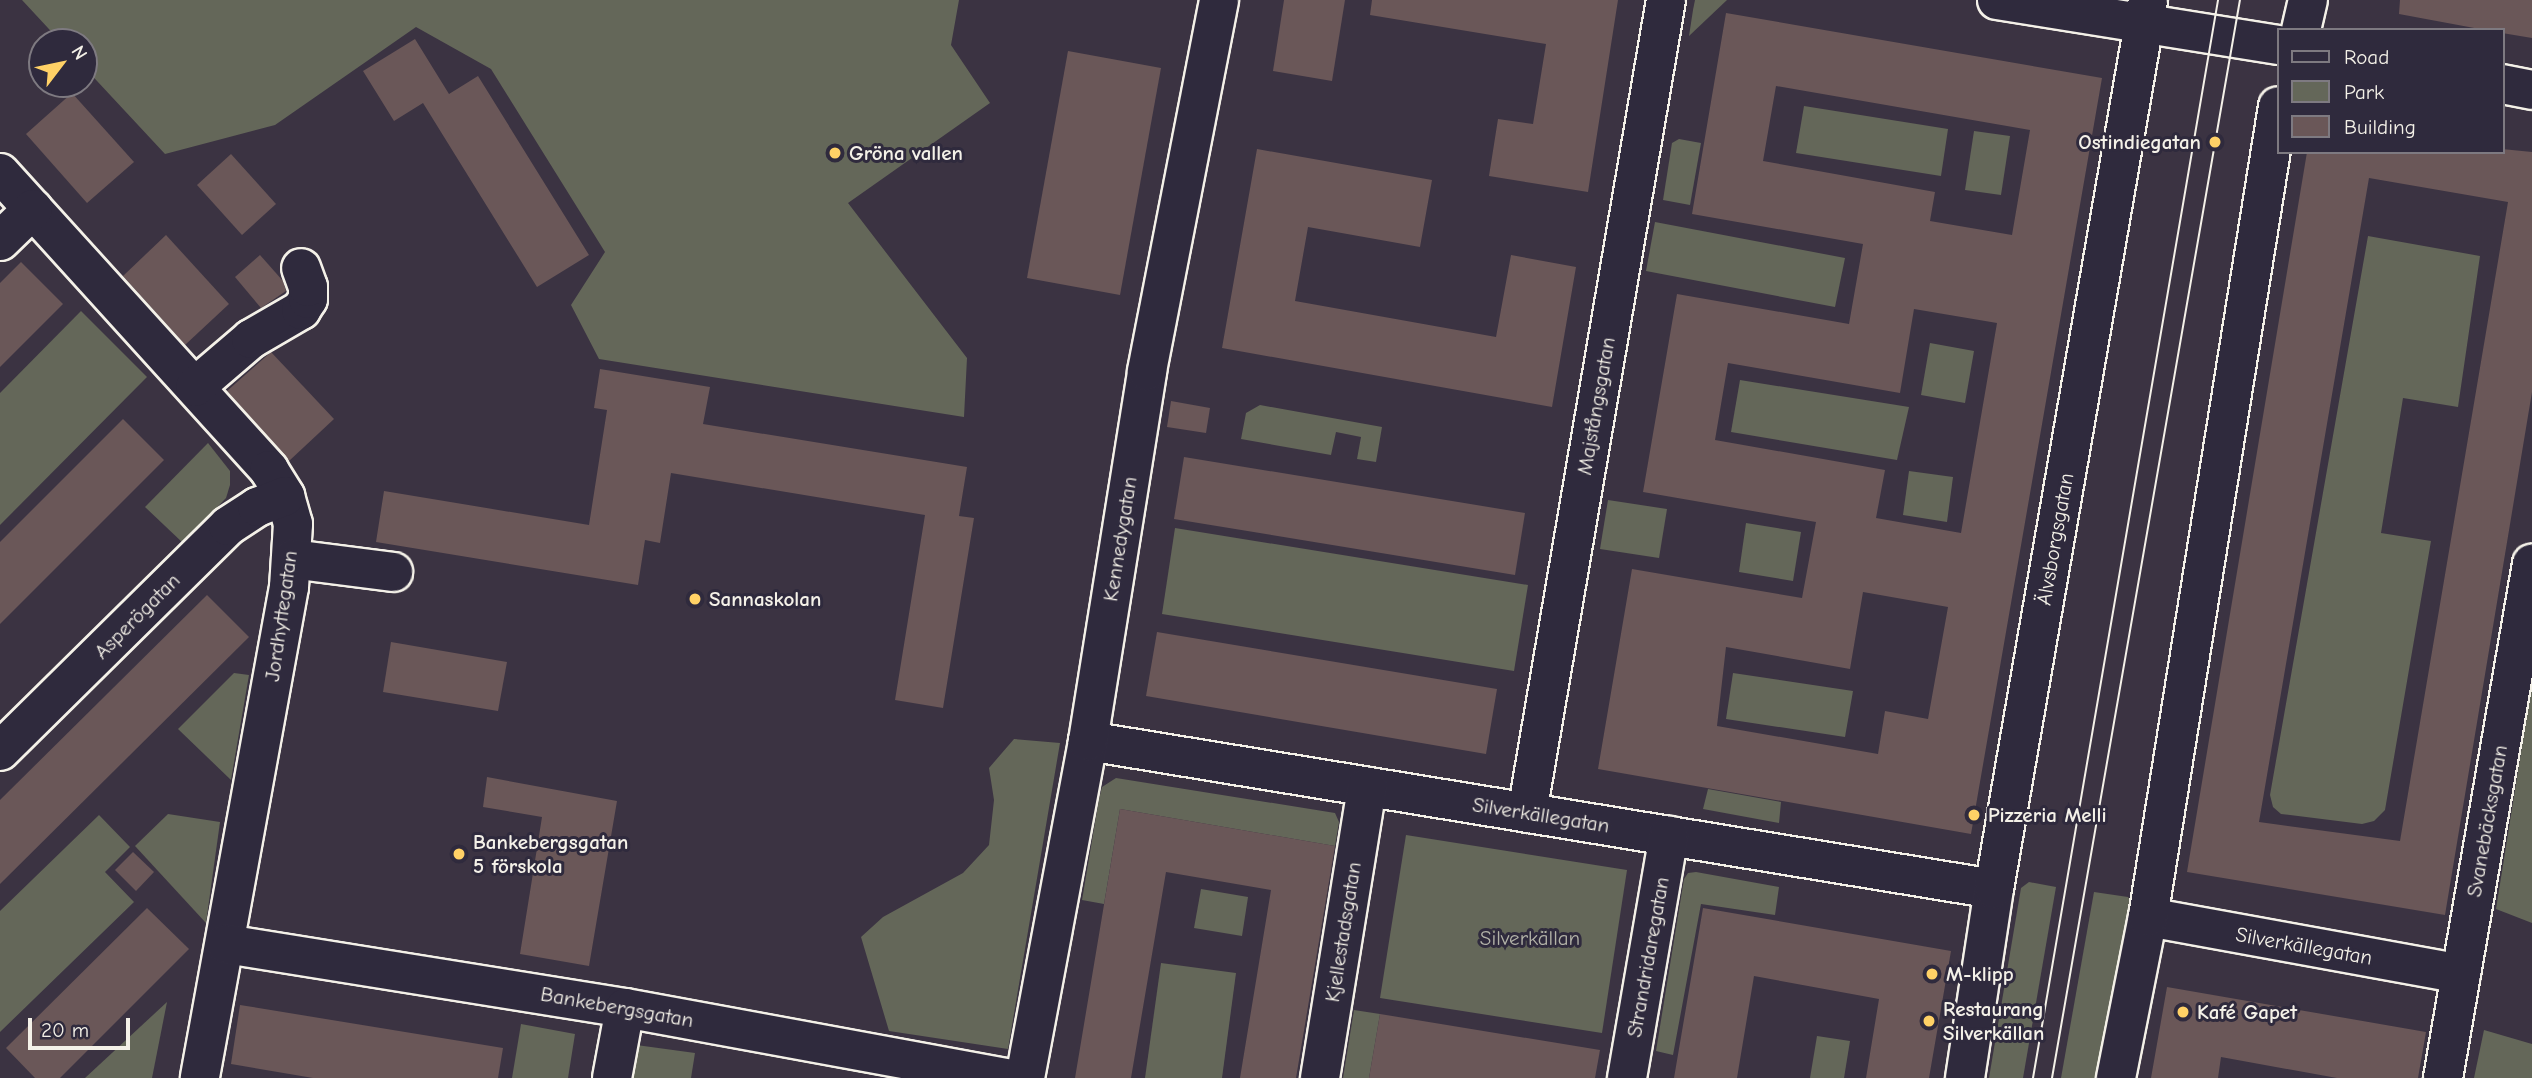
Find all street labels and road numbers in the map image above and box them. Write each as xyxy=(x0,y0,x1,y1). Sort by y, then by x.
street label: Majstångsgatan xyxy=(1571,335,1621,477)
street label: Älvsborgsgatan xyxy=(2031,471,2079,607)
street label: Kennedygatan xyxy=(1098,475,1142,603)
street label: Jordhyttegatan xyxy=(259,549,303,683)
street label: Asperögatan xyxy=(89,568,185,664)
street label: Svanebäcksgatan xyxy=(2461,743,2513,899)
street label: Silverkällegatan xyxy=(1471,792,1611,838)
street label: Kjellestadsgatan xyxy=(1319,860,1367,1004)
street label: Strandridaregatan xyxy=(1621,875,1675,1039)
street label: Silverkällegatan xyxy=(2234,922,2374,970)
street label: Bankebergsgatan xyxy=(539,981,695,1033)

